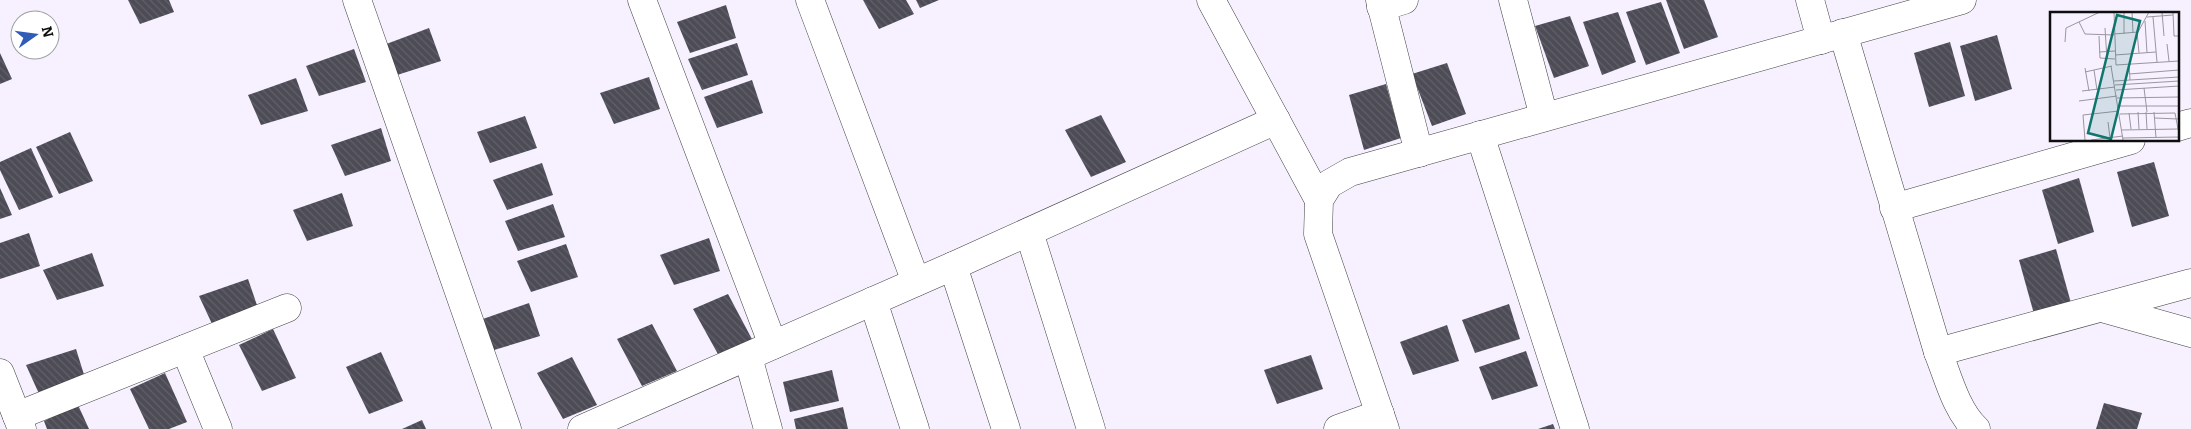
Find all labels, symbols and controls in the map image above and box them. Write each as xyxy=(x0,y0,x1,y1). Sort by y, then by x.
north arrow xyxy=(10,10,60,60)
inset map xyxy=(2050,12,2178,141)
text: N xyxy=(38,25,57,39)

